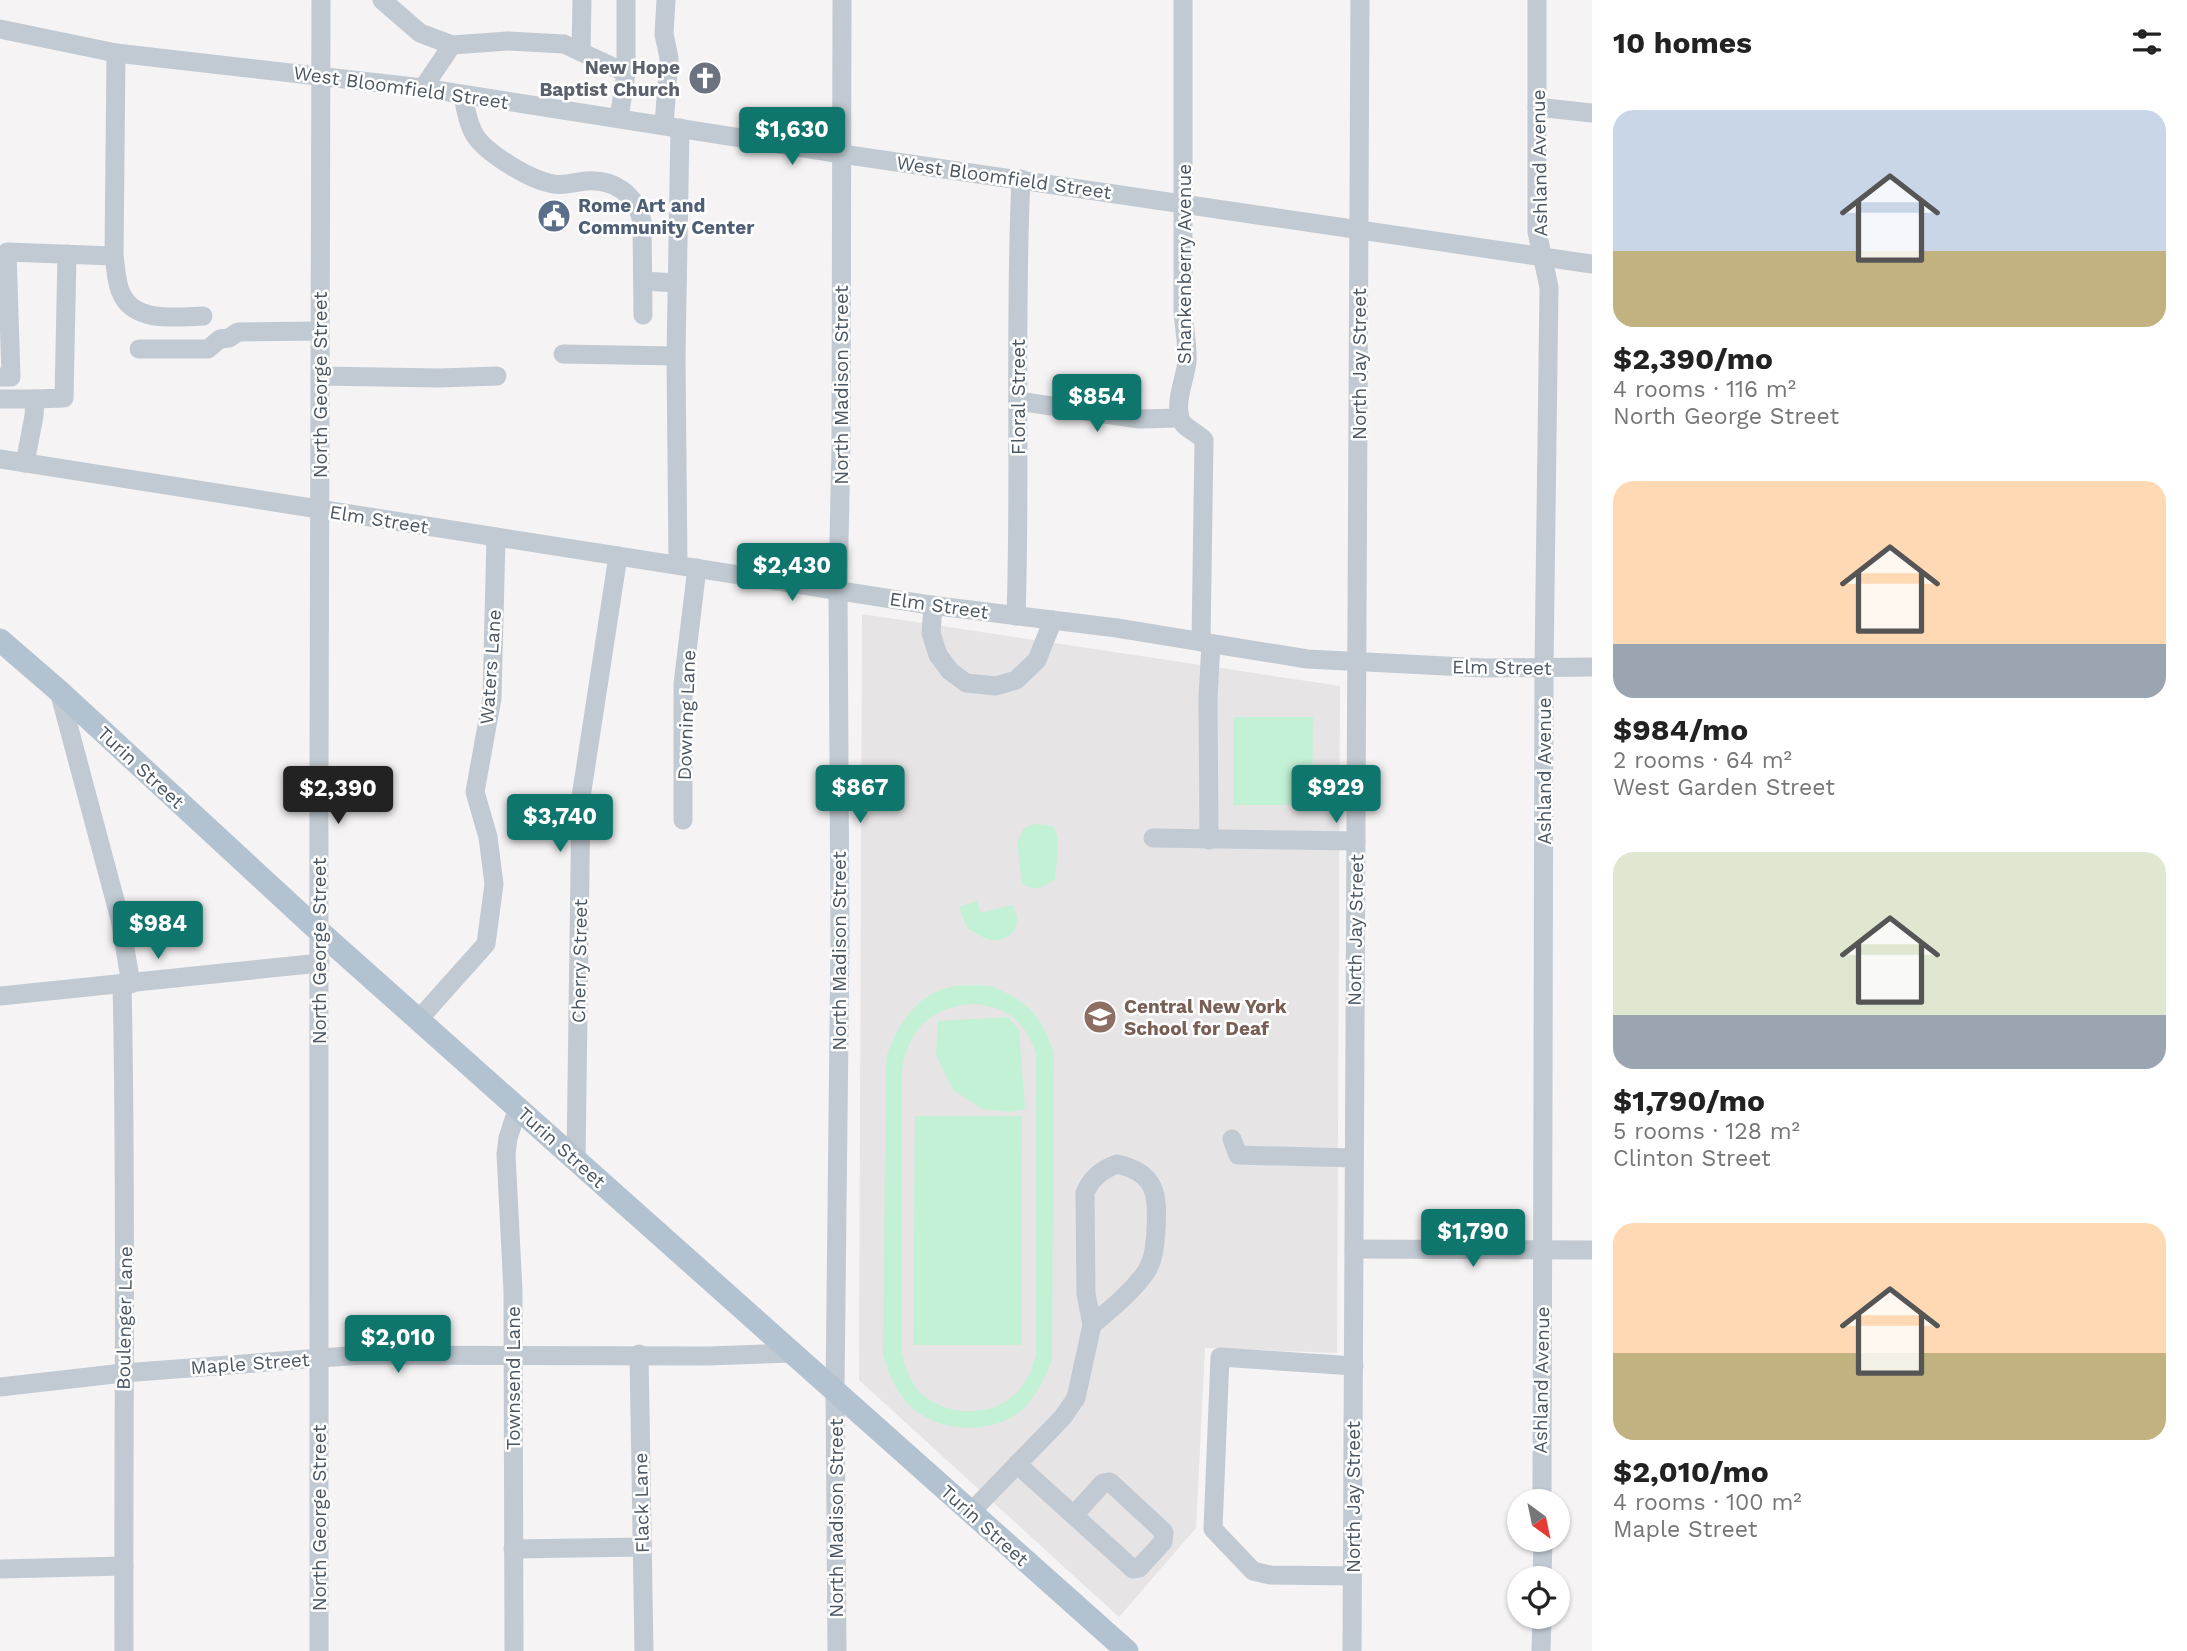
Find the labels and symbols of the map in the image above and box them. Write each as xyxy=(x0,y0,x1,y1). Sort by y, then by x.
place label: New Hope Baptist Church xyxy=(539,56,680,101)
church icon: New Hope Baptist Church xyxy=(686,59,724,97)
street label: West Bloomfield Street xyxy=(292,61,510,114)
street label: Ashland Avenue xyxy=(1527,89,1552,237)
pin: $1,630 xyxy=(735,108,849,167)
street label: West Bloomfield Street xyxy=(895,151,1113,204)
street label: Shankenberry Avenue xyxy=(1173,164,1196,364)
place label: Rome Art and Community Center xyxy=(578,194,755,239)
public building icon: Rome Art and Community Center xyxy=(535,197,573,235)
street label: North Madison Street xyxy=(830,285,853,485)
street label: North Jay Street xyxy=(1348,288,1371,440)
street label: North George Street xyxy=(309,292,332,478)
street label: Floral Street xyxy=(1007,339,1030,455)
pin: $854 xyxy=(1056,374,1138,434)
street label: Elm Street xyxy=(328,500,430,539)
pin: $2,430 xyxy=(735,544,849,603)
street label: Elm Street xyxy=(888,587,990,624)
street label: Waters Lane xyxy=(475,609,506,725)
street label: Downing Lane xyxy=(673,649,700,781)
street label: Elm Street xyxy=(1452,655,1552,680)
street label: Ashland Avenue xyxy=(1533,697,1556,845)
street label: Turin Street xyxy=(93,721,189,813)
pin: $2,390 xyxy=(281,766,395,826)
pin: $867 xyxy=(819,766,901,825)
pin: $929 xyxy=(1295,766,1377,825)
pin: $3,740 xyxy=(503,794,617,854)
street label: North Madison Street xyxy=(828,851,851,1051)
street label: North Jay Street xyxy=(1343,854,1368,1006)
street label: North George Street xyxy=(308,858,331,1044)
street label: Cherry Street xyxy=(567,899,592,1023)
pin: $984 xyxy=(117,902,199,961)
place label: Central New York School for Deaf xyxy=(1124,995,1287,1040)
school or university icon: Central New York School for Deaf xyxy=(1081,998,1119,1036)
street label: Turin Street xyxy=(513,1102,610,1193)
pin: $1,790 xyxy=(1416,1210,1530,1269)
street label: Boulenger Lane xyxy=(112,1246,137,1390)
street label: Townsend Lane xyxy=(502,1306,525,1450)
street label: Ashland Avenue xyxy=(1529,1306,1554,1454)
pin: $2,010 xyxy=(341,1316,455,1375)
street label: Maple Street xyxy=(190,1348,310,1379)
street label: North Madison Street xyxy=(825,1418,848,1618)
street label: North Jay Street xyxy=(1342,1421,1365,1573)
street label: North George Street xyxy=(308,1425,331,1611)
street label: Flack Lane xyxy=(629,1453,654,1553)
street label: Turin Street xyxy=(936,1480,1033,1571)
north arrow xyxy=(1507,1489,1570,1552)

